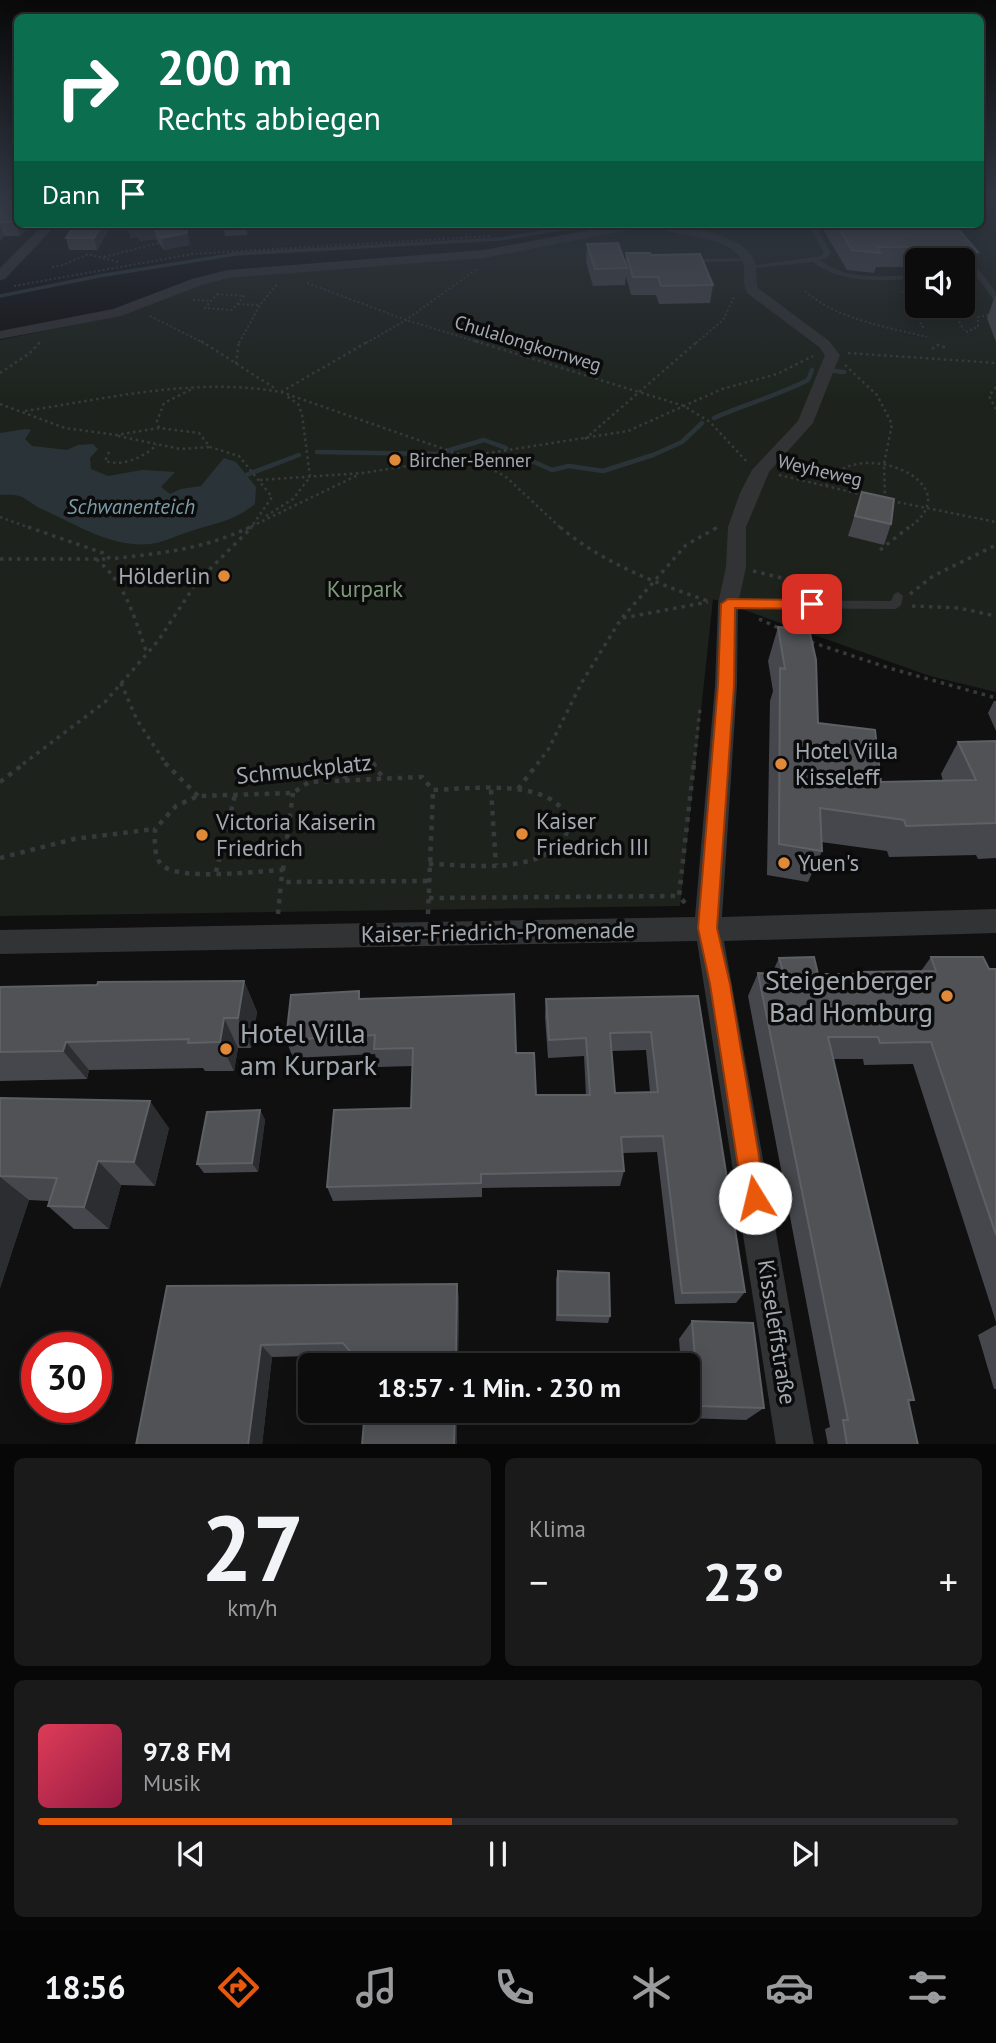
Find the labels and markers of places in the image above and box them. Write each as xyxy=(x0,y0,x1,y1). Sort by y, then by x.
place label: Bircher-Benner xyxy=(409,448,532,472)
marker: Bircher-Benner xyxy=(387,452,403,468)
place label: Hölderlin xyxy=(118,561,210,590)
marker: Hölderlin xyxy=(216,568,232,584)
pin xyxy=(782,574,842,634)
place label: Hotel Villa Kisseleff xyxy=(795,736,898,791)
marker: Hotel Villa Kisseleff xyxy=(773,756,789,772)
place label: Kaiser Friedrich III xyxy=(536,806,649,861)
place label: Victoria Kaiserin Friedrich xyxy=(215,807,376,862)
marker: Kaiser Friedrich III xyxy=(514,826,530,842)
marker: Victoria Kaiserin Friedrich xyxy=(194,827,210,843)
place label: Yuen's xyxy=(798,848,859,877)
marker: Yuen's xyxy=(776,855,792,871)
place label: Steigenberger Bad Homburg xyxy=(765,961,933,1030)
marker: Steigenberger Bad Homburg xyxy=(939,988,955,1004)
place label: Hotel Villa am Kurpark xyxy=(240,1014,378,1083)
marker: Hotel Villa am Kurpark xyxy=(218,1041,234,1057)

